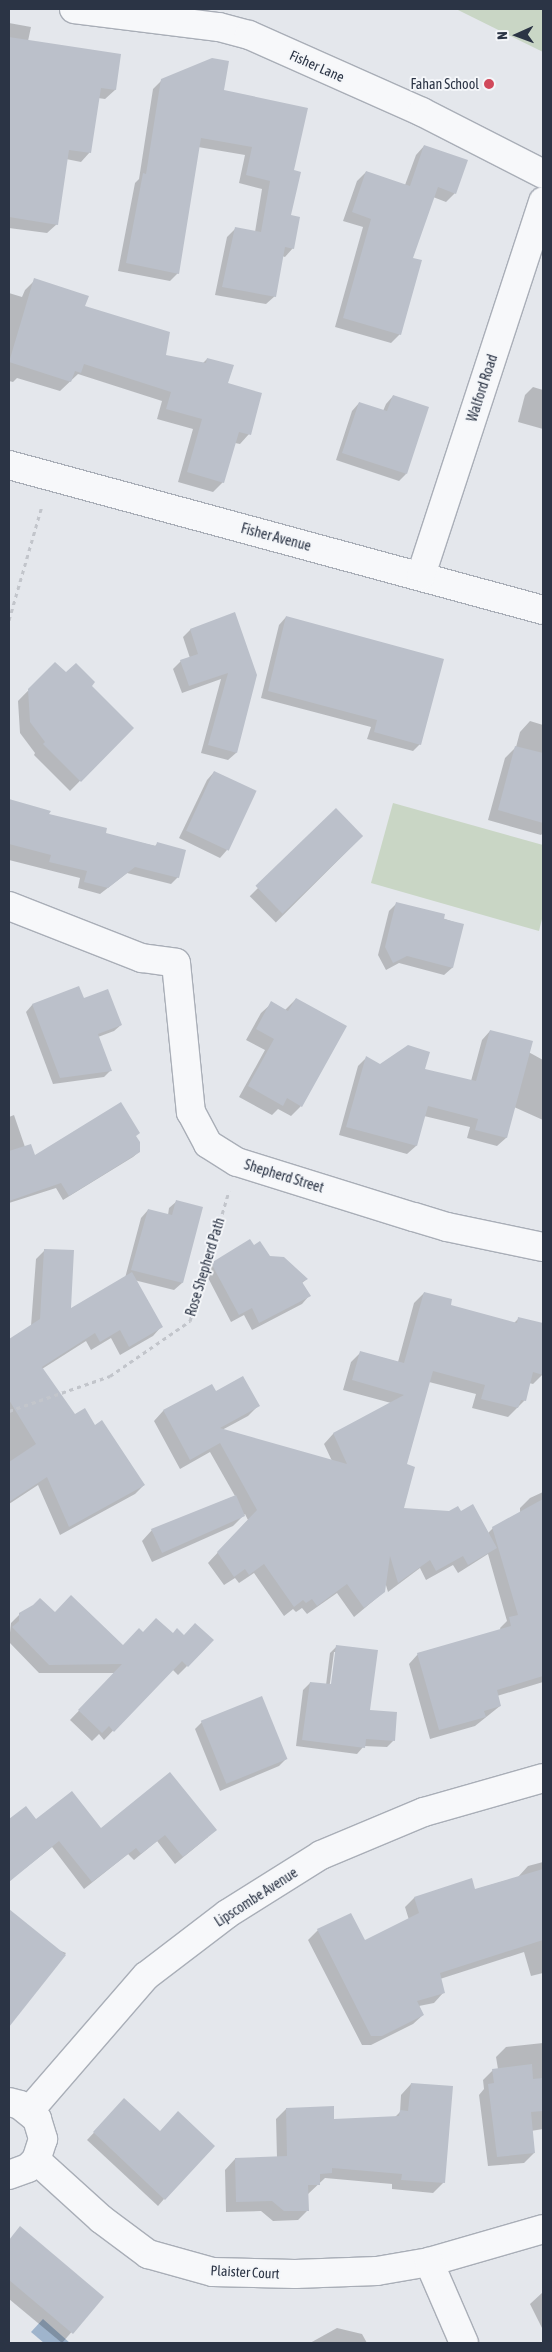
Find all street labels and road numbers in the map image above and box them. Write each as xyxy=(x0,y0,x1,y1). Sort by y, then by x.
street label: Fisher Lane xyxy=(287,47,347,85)
street label: Walford Road xyxy=(463,352,501,424)
street label: Fisher Avenue xyxy=(239,520,313,554)
street label: Shepherd Street xyxy=(242,1156,326,1196)
street label: Rose Shepherd Path xyxy=(182,1216,228,1318)
street label: Lipscombe Avenue xyxy=(211,1864,301,1930)
street label: Plaister Court xyxy=(210,2262,280,2282)

